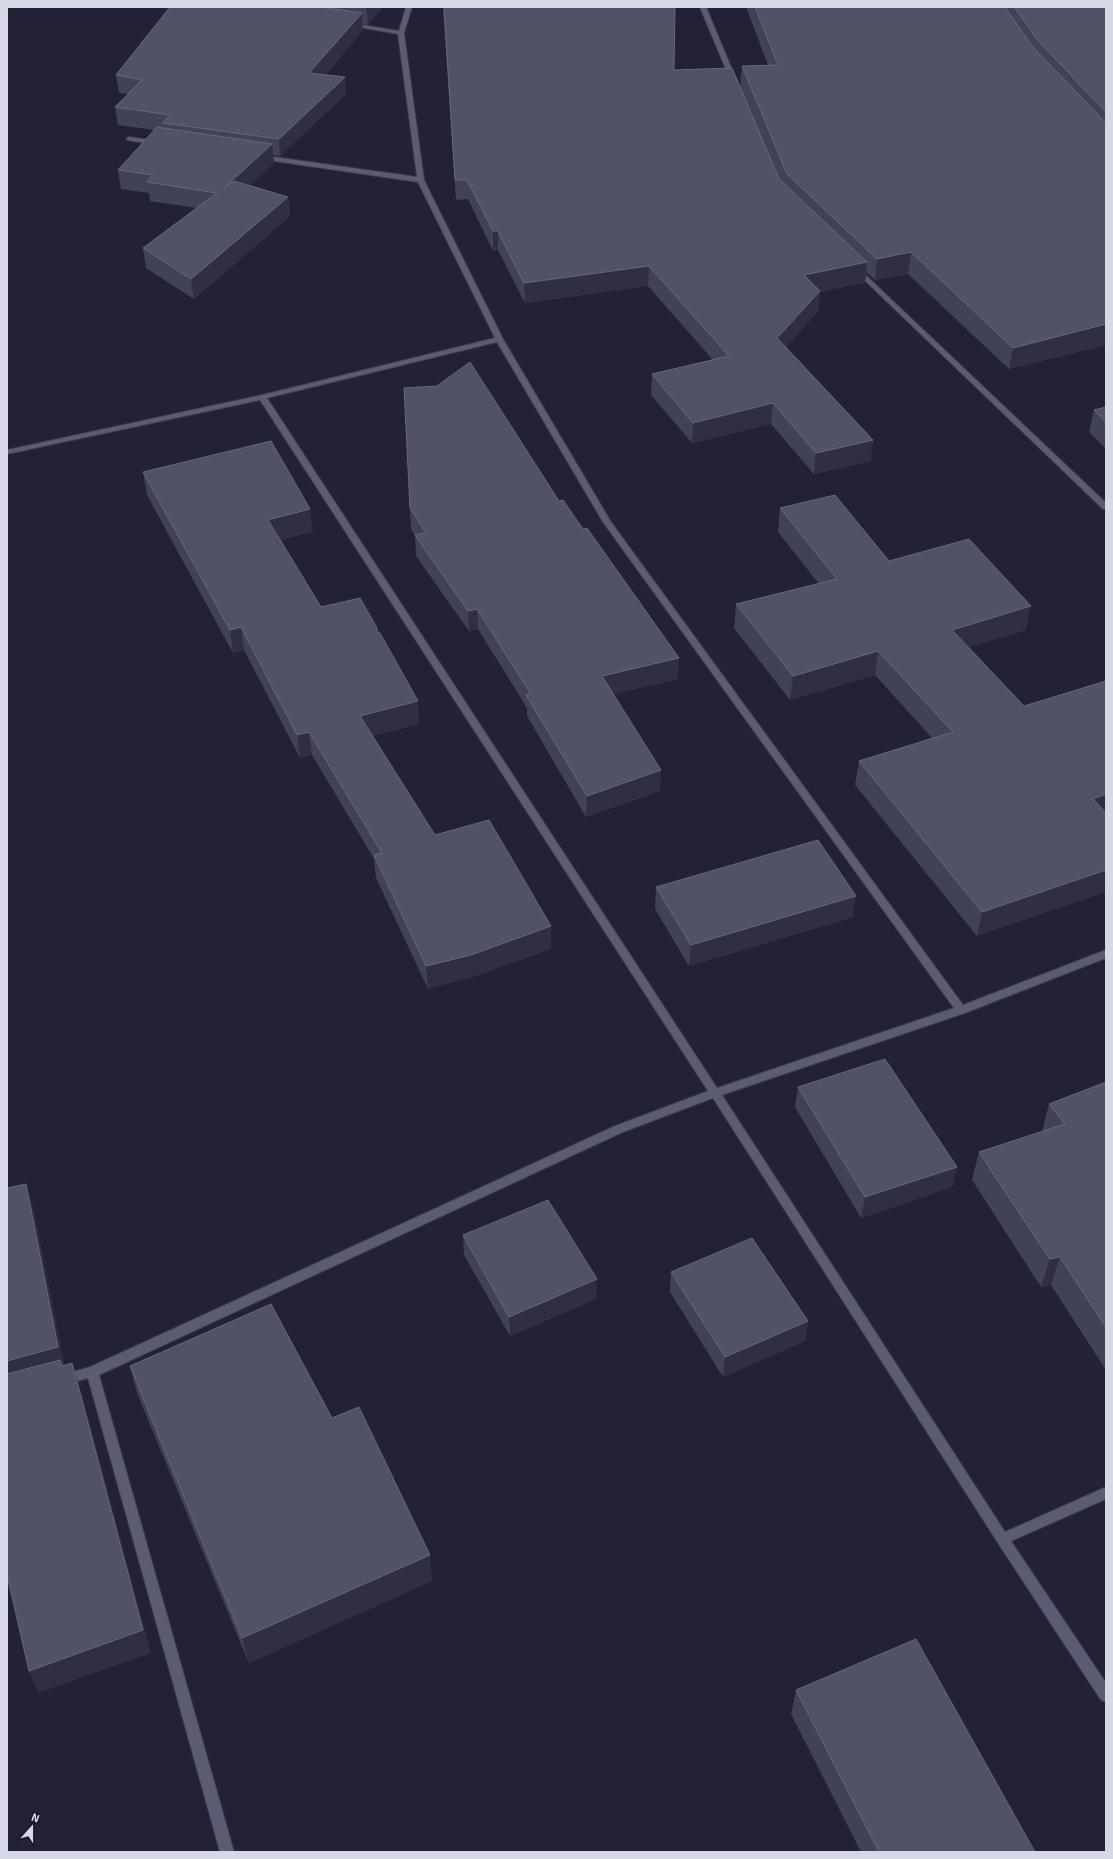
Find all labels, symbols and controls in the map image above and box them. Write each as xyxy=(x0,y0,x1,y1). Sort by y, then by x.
north arrow xyxy=(12,1807,52,1847)
text: N xyxy=(30,1811,41,1826)

